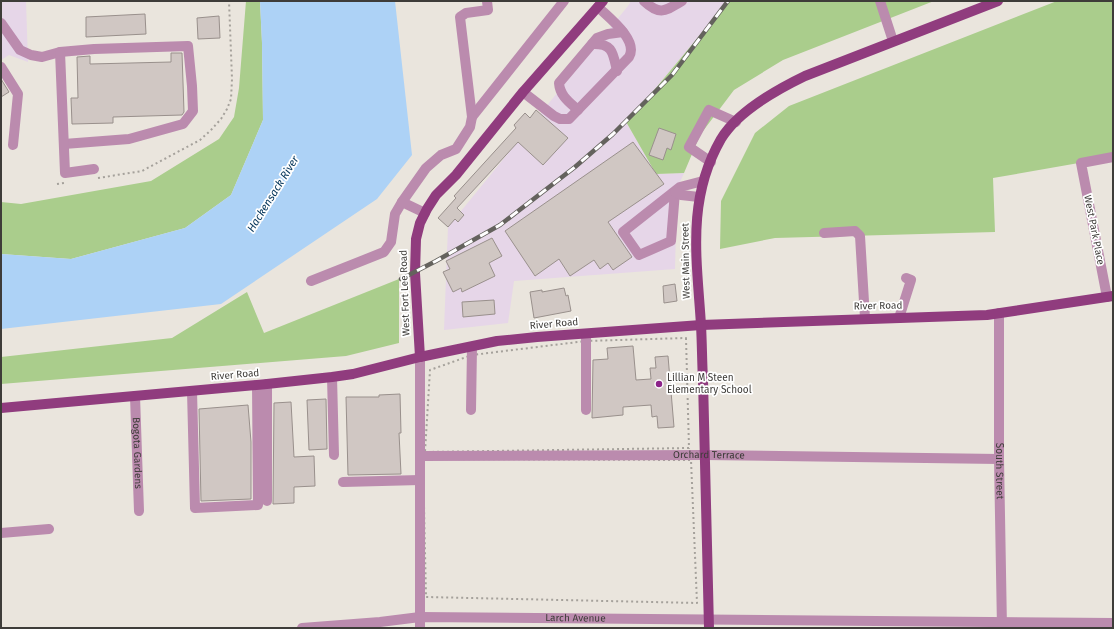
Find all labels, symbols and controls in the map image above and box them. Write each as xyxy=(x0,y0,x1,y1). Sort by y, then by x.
water label: Hackensack River xyxy=(244,153,302,234)
street label: West Park Place xyxy=(1081,194,1107,266)
street label: West Main Street xyxy=(679,222,693,299)
street label: West Fort Lee Road xyxy=(397,250,413,336)
street label: River Road xyxy=(854,300,903,312)
street label: River Road xyxy=(529,316,579,332)
street label: River Road xyxy=(210,367,260,383)
place label: Lillian M Steen Elementary School xyxy=(667,372,752,396)
marker: Lillian M Steen Elementary School xyxy=(654,379,664,389)
street label: Bogota Gardens xyxy=(130,417,144,489)
street label: South Street xyxy=(993,443,1006,500)
street label: Orchard Terrace xyxy=(673,449,745,462)
street label: Larch Avenue xyxy=(545,612,606,625)

